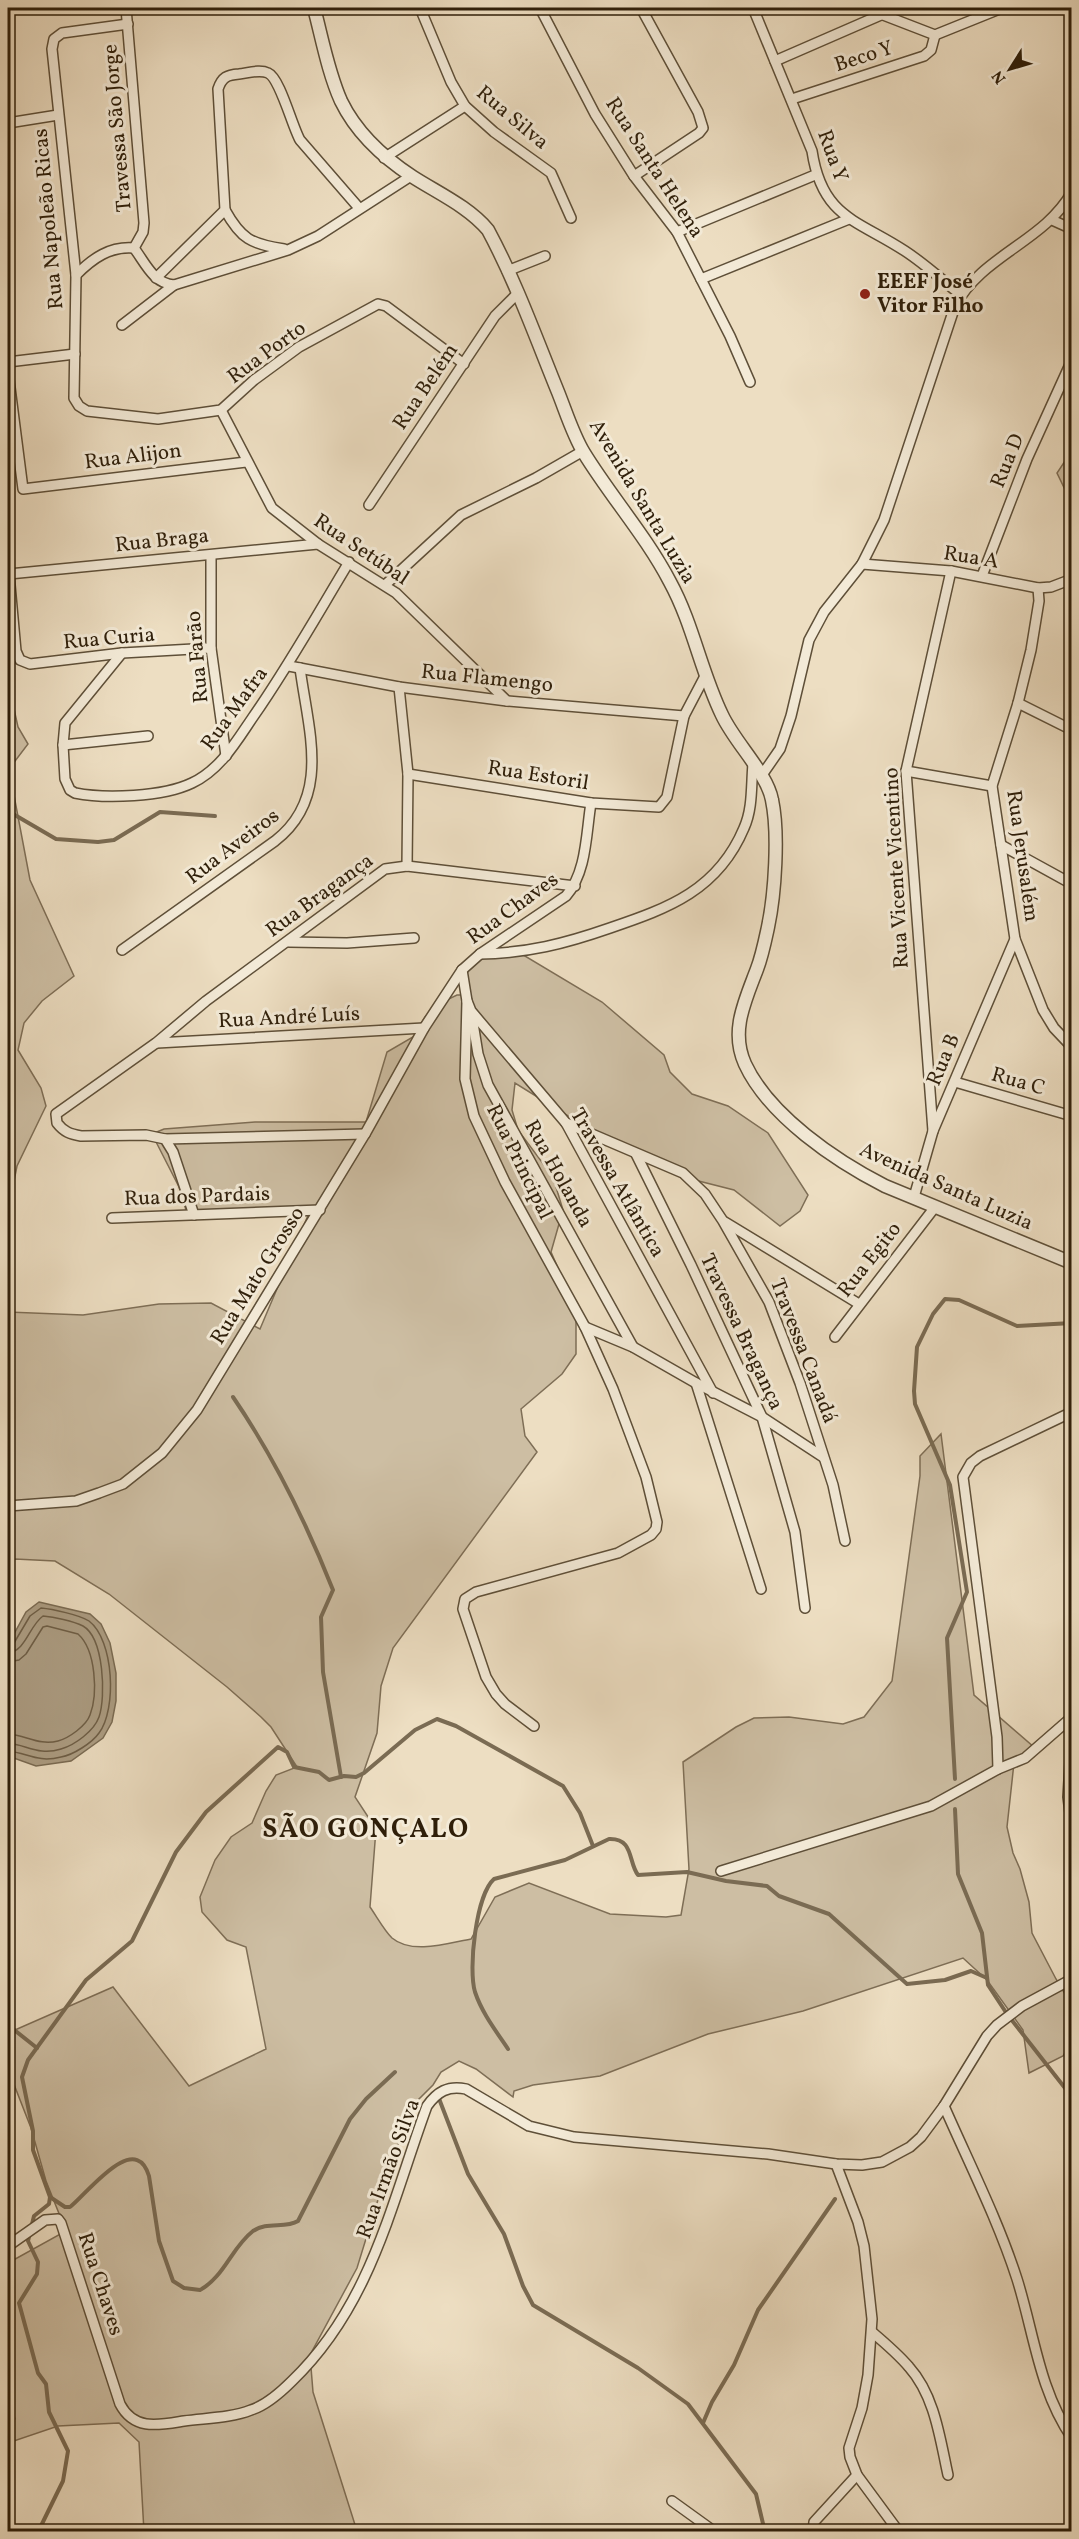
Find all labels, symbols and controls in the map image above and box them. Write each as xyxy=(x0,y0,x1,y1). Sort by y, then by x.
street label: Beco Y xyxy=(831,34,897,80)
north arrow xyxy=(980,39,1040,99)
street label: Travessa São Jorge xyxy=(96,43,140,213)
text: N xyxy=(987,65,1012,88)
street label: Rua Silva xyxy=(470,79,554,157)
street label: Rua Santa Helena xyxy=(598,92,710,244)
street label: Rua Y xyxy=(809,126,855,186)
street label: Rua Napoleão Ricas xyxy=(27,127,71,311)
place label: EEEF José Vitor Filho xyxy=(877,268,984,321)
marker: EEEF José Vitor Filho xyxy=(858,287,872,301)
street label: Rua Porto xyxy=(222,315,312,391)
street label: Rua Belém xyxy=(386,338,466,436)
street label: Avenida Santa Luzia xyxy=(581,414,703,590)
street label: Rua D xyxy=(984,430,1032,492)
street label: Rua Alijon xyxy=(83,437,183,477)
street label: Rua Setúbal xyxy=(307,507,415,593)
street label: Rua Braga xyxy=(114,522,210,560)
street label: Rua A xyxy=(941,539,1001,577)
street label: Rua Farão xyxy=(180,610,216,704)
street label: Rua Curia xyxy=(62,621,156,657)
street label: Rua Flamengo xyxy=(420,658,554,700)
street label: Rua Mafra xyxy=(195,661,275,757)
street label: Rua Estoril xyxy=(485,754,591,798)
street label: Rua Vicente Vicentino xyxy=(877,767,917,969)
street label: Rua Jerusalém xyxy=(998,788,1046,924)
street label: Rua Aveiros xyxy=(180,802,286,892)
street label: Rua Bragança xyxy=(260,847,380,945)
street label: Rua Chaves xyxy=(461,866,565,952)
street label: Rua André Luís xyxy=(217,1000,361,1036)
street label: Rua B xyxy=(920,1030,968,1090)
street label: Rua C xyxy=(988,1061,1048,1103)
street label: Rua Principal xyxy=(479,1099,559,1225)
street label: Travessa Atlântica xyxy=(562,1103,672,1263)
street label: Rua Holanda xyxy=(516,1115,600,1233)
street label: Avenida Santa Luzia xyxy=(855,1136,1037,1238)
street label: Rua dos Pardais xyxy=(123,1180,271,1214)
street label: Rua Mato Grosso xyxy=(204,1202,312,1350)
street label: Rua Egito xyxy=(831,1216,909,1304)
street label: Travessa Bragança xyxy=(692,1249,790,1415)
street label: Travessa Canadá xyxy=(762,1274,844,1428)
district label: SÃO GONÇALO xyxy=(262,1811,470,1849)
street label: Rua Irmão Silva xyxy=(350,2095,428,2243)
street label: Rua Chaves xyxy=(70,2229,130,2339)

